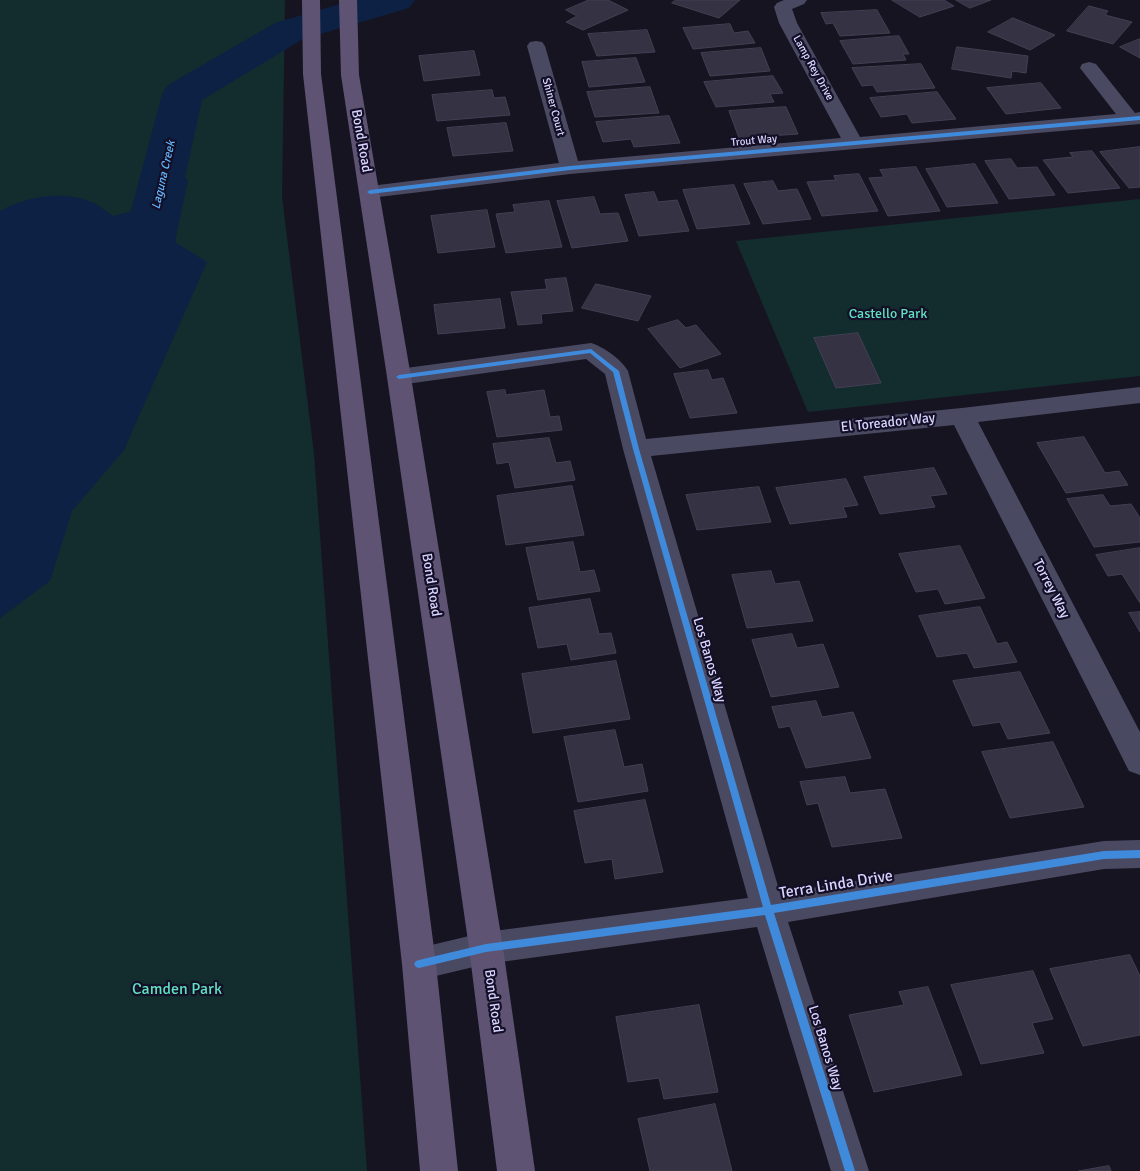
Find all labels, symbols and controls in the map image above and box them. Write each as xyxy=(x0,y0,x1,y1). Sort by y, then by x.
street label: Lamp Rey Drive xyxy=(790,33,836,103)
street label: Shiner Court xyxy=(539,77,567,137)
street label: Bond Road xyxy=(347,108,375,174)
street label: Trout Way xyxy=(730,132,778,150)
water label: Laguna Creek xyxy=(149,139,179,211)
park label: Castello Park xyxy=(849,306,927,322)
street label: El Toreador Way xyxy=(840,410,936,436)
street label: Bond Road xyxy=(418,552,444,618)
street label: Torrey Way xyxy=(1029,557,1073,621)
street label: Los Banos Way xyxy=(689,615,729,705)
street label: Terra Linda Drive xyxy=(778,867,894,903)
street label: Bond Road xyxy=(480,968,506,1034)
park label: Camden Park xyxy=(132,980,222,1000)
street label: Los Banos Way xyxy=(804,1003,846,1093)

